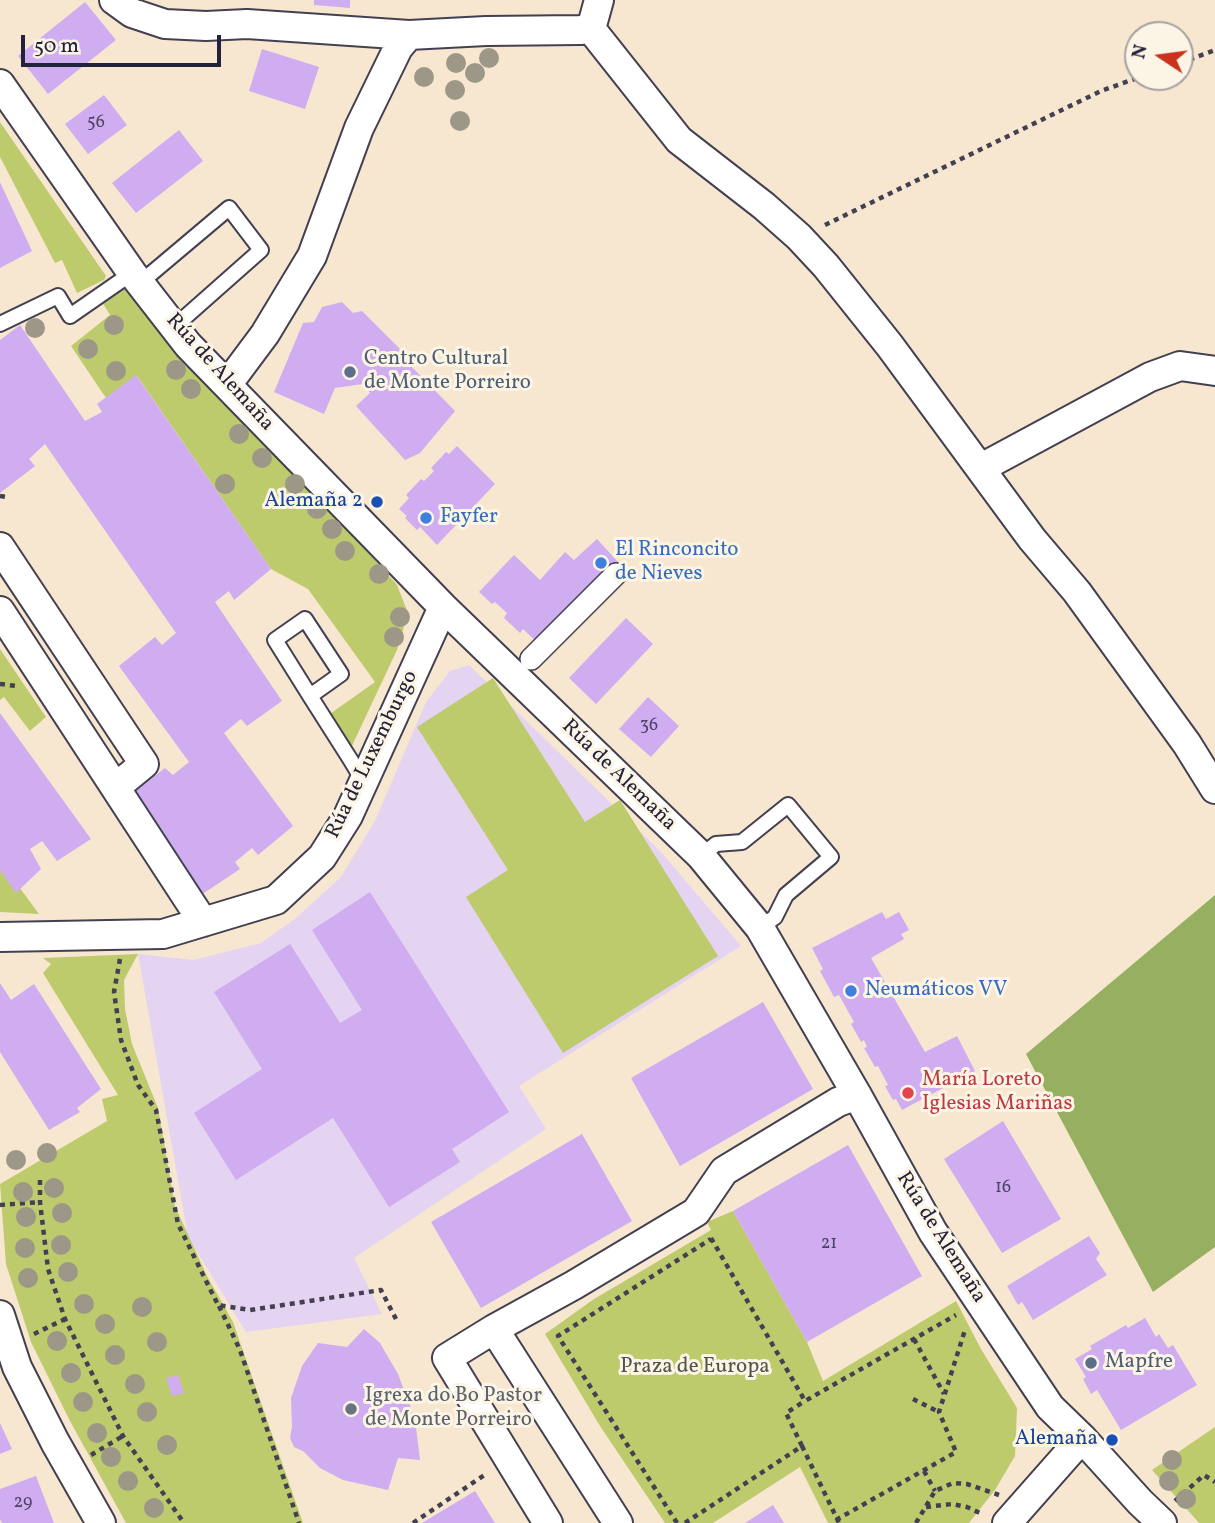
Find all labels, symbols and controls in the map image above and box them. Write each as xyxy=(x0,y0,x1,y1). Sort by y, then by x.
scale bar xyxy=(24,21,224,65)
north arrow xyxy=(1124,21,1194,91)
text: 50 m xyxy=(34,32,79,61)
text: N xyxy=(1126,42,1155,61)
house number: 56 xyxy=(87,113,105,135)
street label: Rúa de Alemaña xyxy=(159,309,279,437)
place label: Centro Cultural de Monte Porreiro xyxy=(364,347,531,397)
marker: Centro Cultural de Monte Porreiro xyxy=(342,364,358,380)
place label: Alemaña 2 xyxy=(264,489,363,515)
marker: Alemaña 2 xyxy=(369,494,385,510)
place label: Fayfer xyxy=(440,505,498,531)
marker: Fayfer xyxy=(418,510,434,526)
place label: El Rinconcito de Nieves xyxy=(615,538,738,588)
marker: El Rinconcito de Nieves xyxy=(593,555,609,571)
street label: Rúa de Luxemburgo xyxy=(321,667,425,843)
street label: Rúa de Alemaña xyxy=(555,715,681,837)
house number: 36 xyxy=(640,716,658,738)
place label: Neumáticos VV xyxy=(865,978,1007,1004)
marker: Neumáticos VV xyxy=(843,983,859,999)
place label: María Loreto Iglesias Mariñas xyxy=(922,1068,1072,1118)
marker: María Loreto Iglesias Mariñas xyxy=(900,1085,916,1101)
street label: Rúa de Alemaña xyxy=(890,1168,990,1308)
house number: 16 xyxy=(995,1178,1011,1200)
house number: 21 xyxy=(821,1234,837,1256)
place label: Mapfre xyxy=(1105,1350,1173,1376)
park label: Praza de Europa xyxy=(620,1355,770,1381)
marker: Mapfre xyxy=(1083,1355,1099,1371)
place label: Igrexa do Bo Pastor de Monte Porreiro xyxy=(365,1384,542,1434)
marker: Igrexa do Bo Pastor de Monte Porreiro xyxy=(343,1401,359,1417)
place label: Alemaña xyxy=(1015,1427,1098,1453)
marker: Alemaña xyxy=(1104,1432,1120,1448)
house number: 29 xyxy=(14,1493,32,1515)

